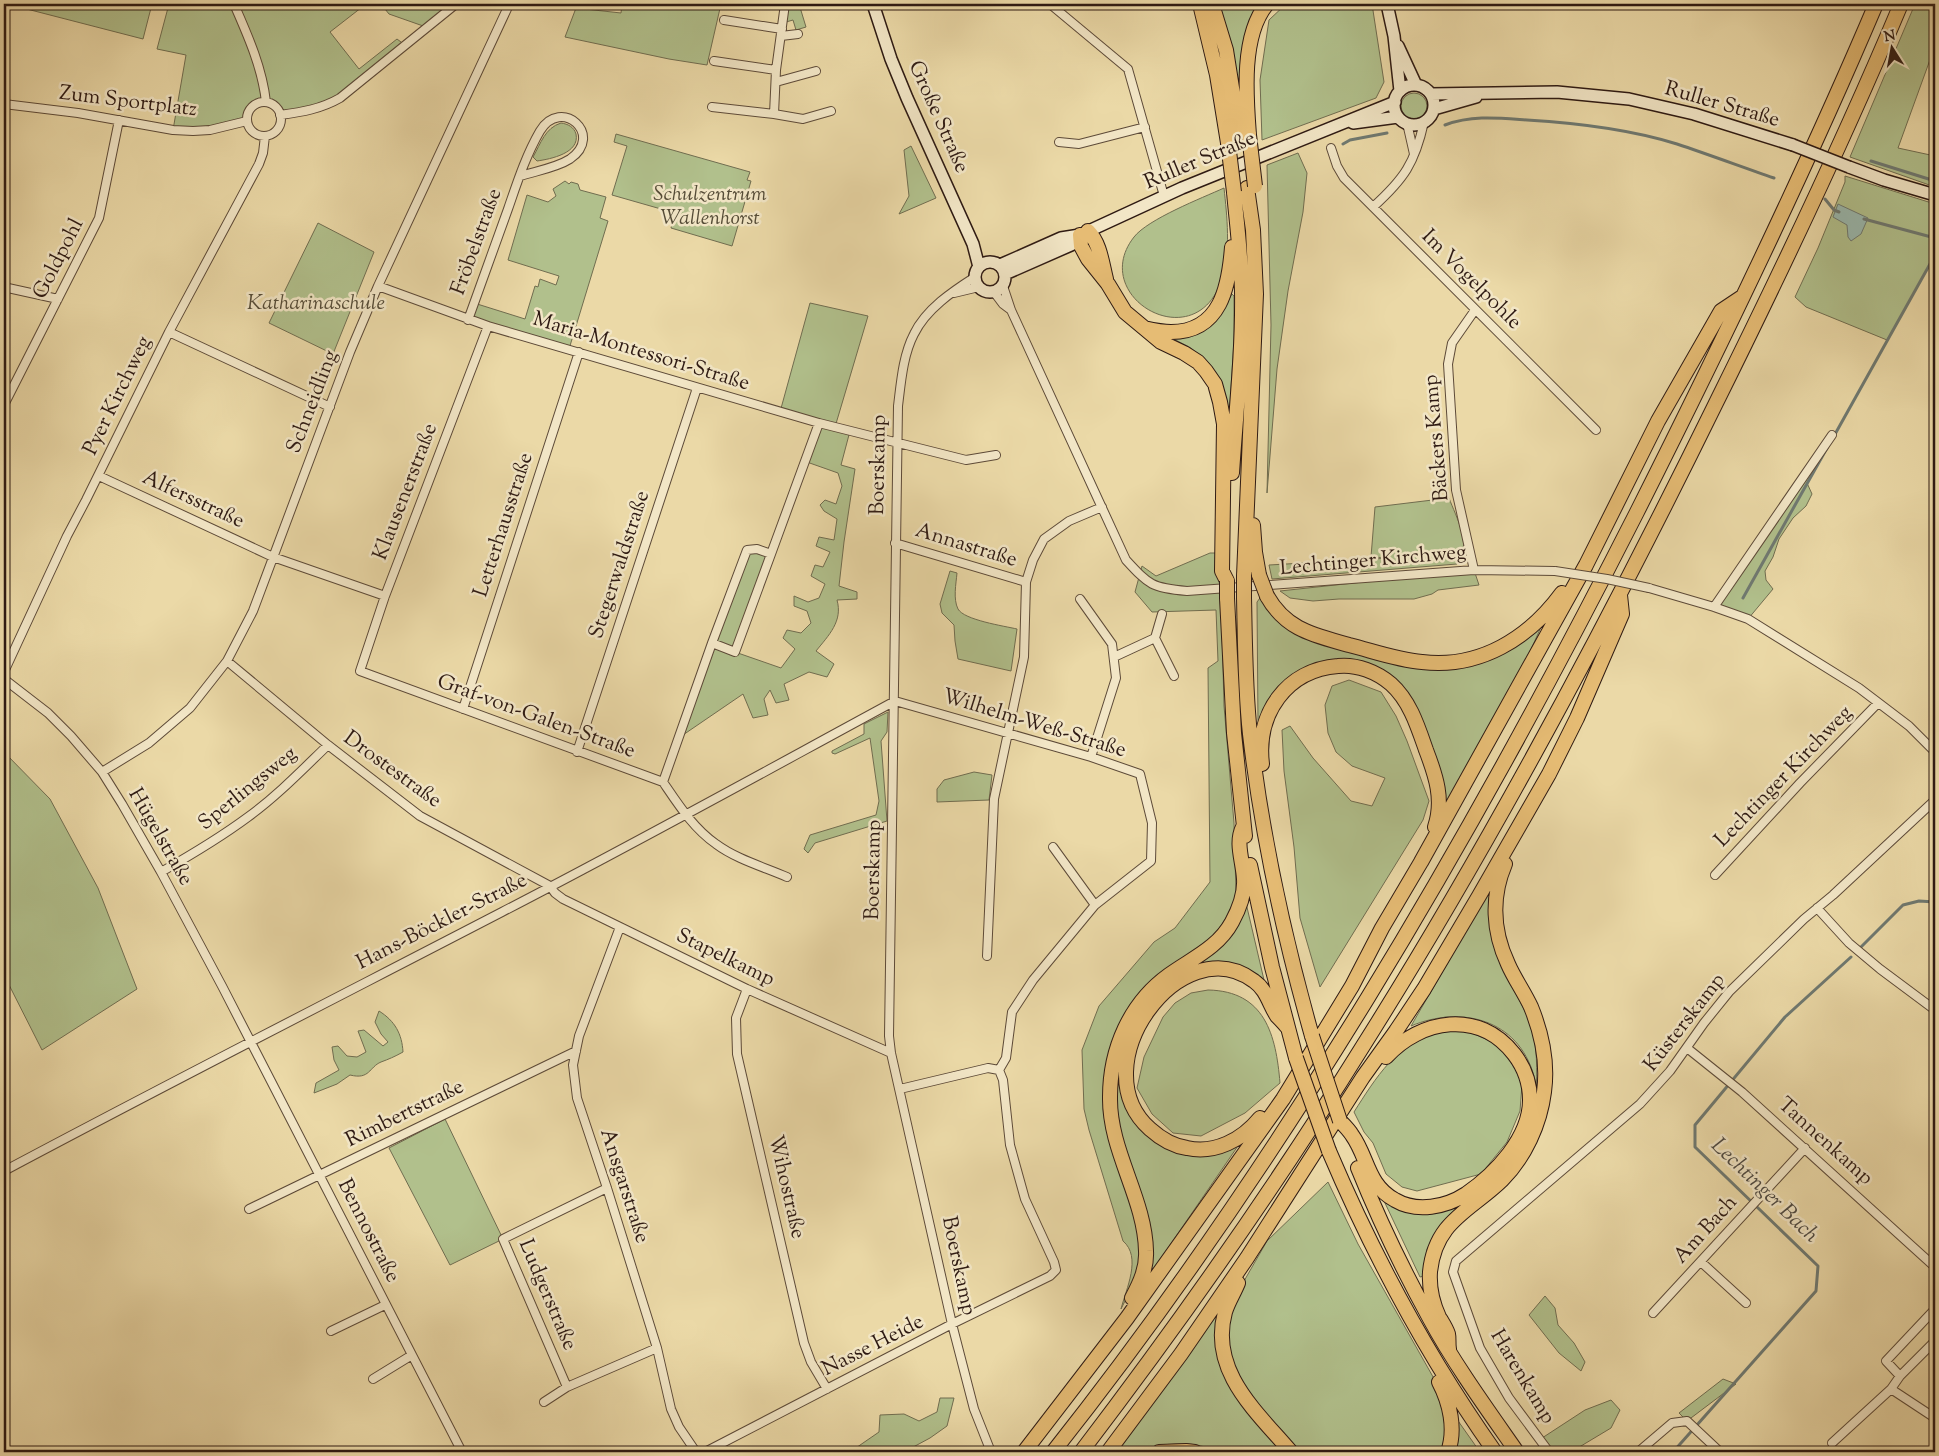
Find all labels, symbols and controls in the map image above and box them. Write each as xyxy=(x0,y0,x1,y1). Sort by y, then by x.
north arrow xyxy=(1866,22,1916,72)
text: N xyxy=(1883,26,1897,48)
street label: Große Straße xyxy=(900,56,976,178)
street label: Ruller Straße xyxy=(1661,74,1783,136)
street label: Zum Sportplatz xyxy=(57,79,199,125)
street label: Ruller Straße xyxy=(1140,124,1260,198)
park label: Schulzentrum Wallenhorst xyxy=(653,180,767,234)
street label: Fröbelstraße xyxy=(444,185,510,299)
street label: Goldpohl xyxy=(26,213,92,305)
street label: Im Vogelpohle xyxy=(1414,223,1528,337)
park label: Katharinaschule xyxy=(247,289,385,319)
street label: Maria-Montessori-Straße xyxy=(529,305,753,399)
street label: Pyer Kirchweg xyxy=(76,331,160,461)
street label: Schneidling xyxy=(280,346,346,458)
street label: Bäckers Kamp xyxy=(1417,373,1457,503)
street label: Boerskamp xyxy=(863,414,895,516)
street label: Klausenerstraße xyxy=(366,419,446,565)
street label: Letterhausstraße xyxy=(467,449,541,601)
street label: Alfersstraße xyxy=(137,463,249,537)
street label: Stegerwaldstraße xyxy=(582,487,658,643)
street label: Annastraße xyxy=(911,516,1021,576)
street label: Lechtinger Kirchweg xyxy=(1278,538,1468,584)
street label: Graf-von-Galen-Straße xyxy=(433,667,639,767)
street label: Wilhelm-Weß-Straße xyxy=(938,682,1130,766)
street label: Lechtinger Kirchweg xyxy=(1708,699,1860,855)
street label: Drostestraße xyxy=(337,724,447,816)
street label: Sperlingsweg xyxy=(192,740,304,838)
street label: Hügelstraße xyxy=(120,783,200,891)
street label: Boerskamp xyxy=(858,819,890,921)
street label: Hans-Böckler-Straße xyxy=(351,866,533,978)
street label: Stapelkamp xyxy=(671,921,779,995)
street label: Küsterskamp xyxy=(1637,967,1733,1079)
street label: Rimbertstraße xyxy=(341,1072,469,1156)
street label: Tannenkamp xyxy=(1771,1091,1879,1193)
street label: Ansgarstraße xyxy=(591,1125,657,1247)
water label: Lechtinger Bach xyxy=(1703,1131,1826,1251)
street label: Wihostraße xyxy=(760,1132,812,1242)
street label: Bennostraße xyxy=(329,1174,407,1288)
street label: Am Bach xyxy=(1667,1189,1745,1271)
street label: Boerskamp xyxy=(933,1214,983,1318)
street label: Ludgerstraße xyxy=(510,1235,584,1355)
street label: Nasse Heide xyxy=(817,1307,929,1385)
street label: Harenkamp xyxy=(1482,1324,1562,1430)

